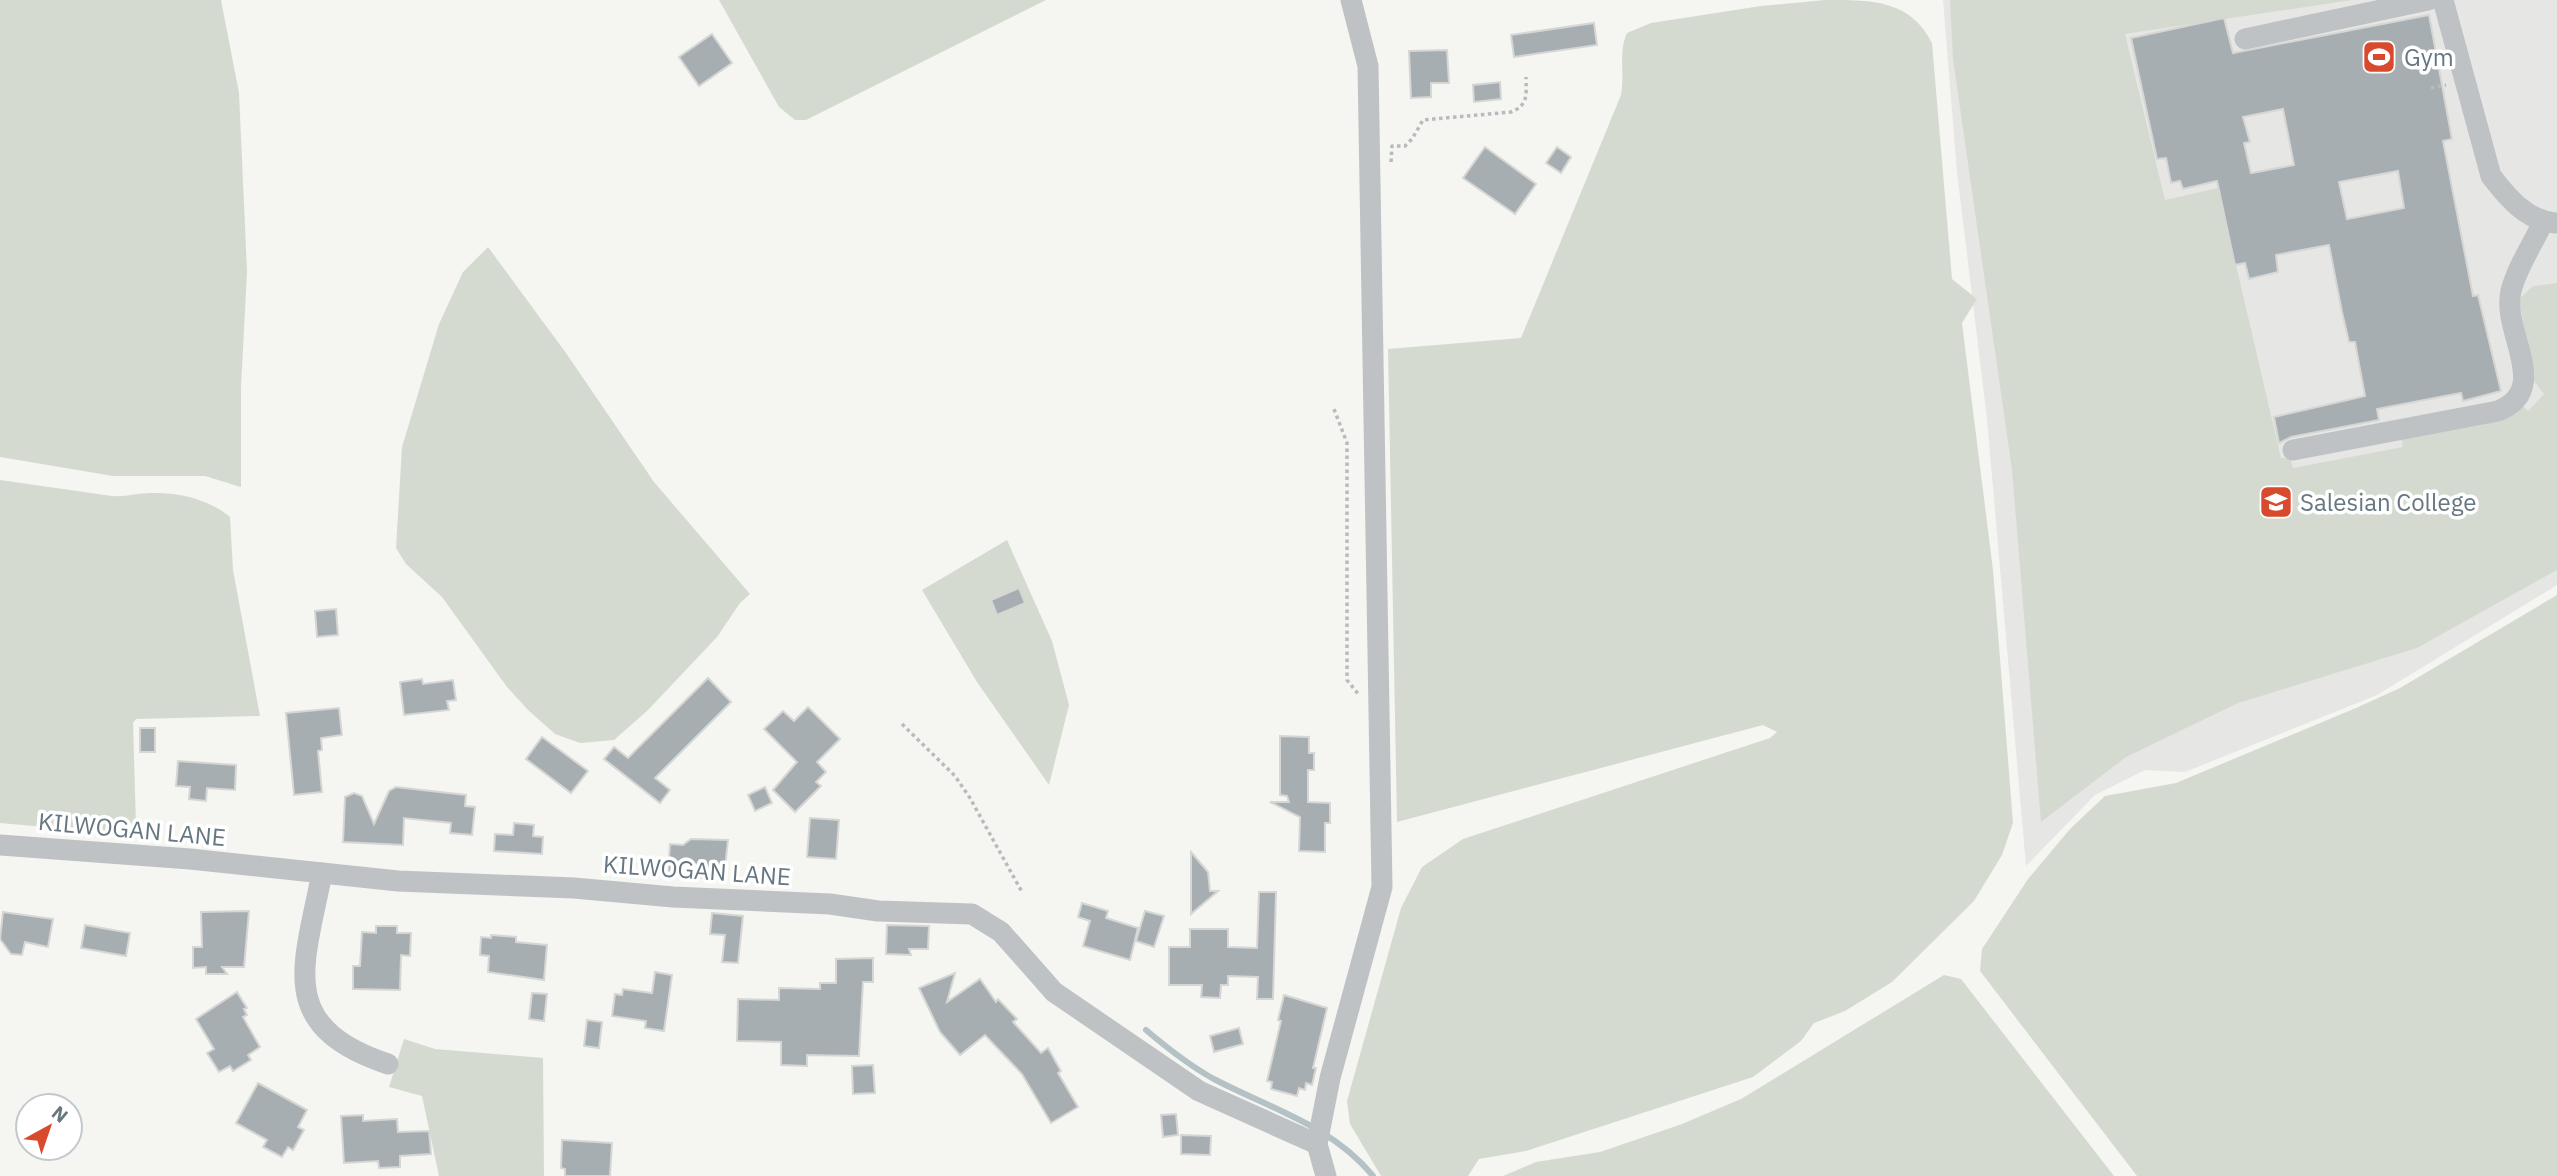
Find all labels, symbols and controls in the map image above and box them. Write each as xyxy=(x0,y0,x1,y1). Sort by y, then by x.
sports icon: Gym xyxy=(2360,38,2398,76)
place label: Gym xyxy=(2404,41,2454,73)
school or university icon: Salesian College xyxy=(2257,483,2295,521)
place label: Salesian College xyxy=(2300,486,2476,518)
street label: KILWOGAN LANE xyxy=(37,805,227,853)
street label: KILWOGAN LANE xyxy=(602,847,792,893)
north arrow xyxy=(14,1092,84,1162)
text: N xyxy=(47,1100,73,1128)

